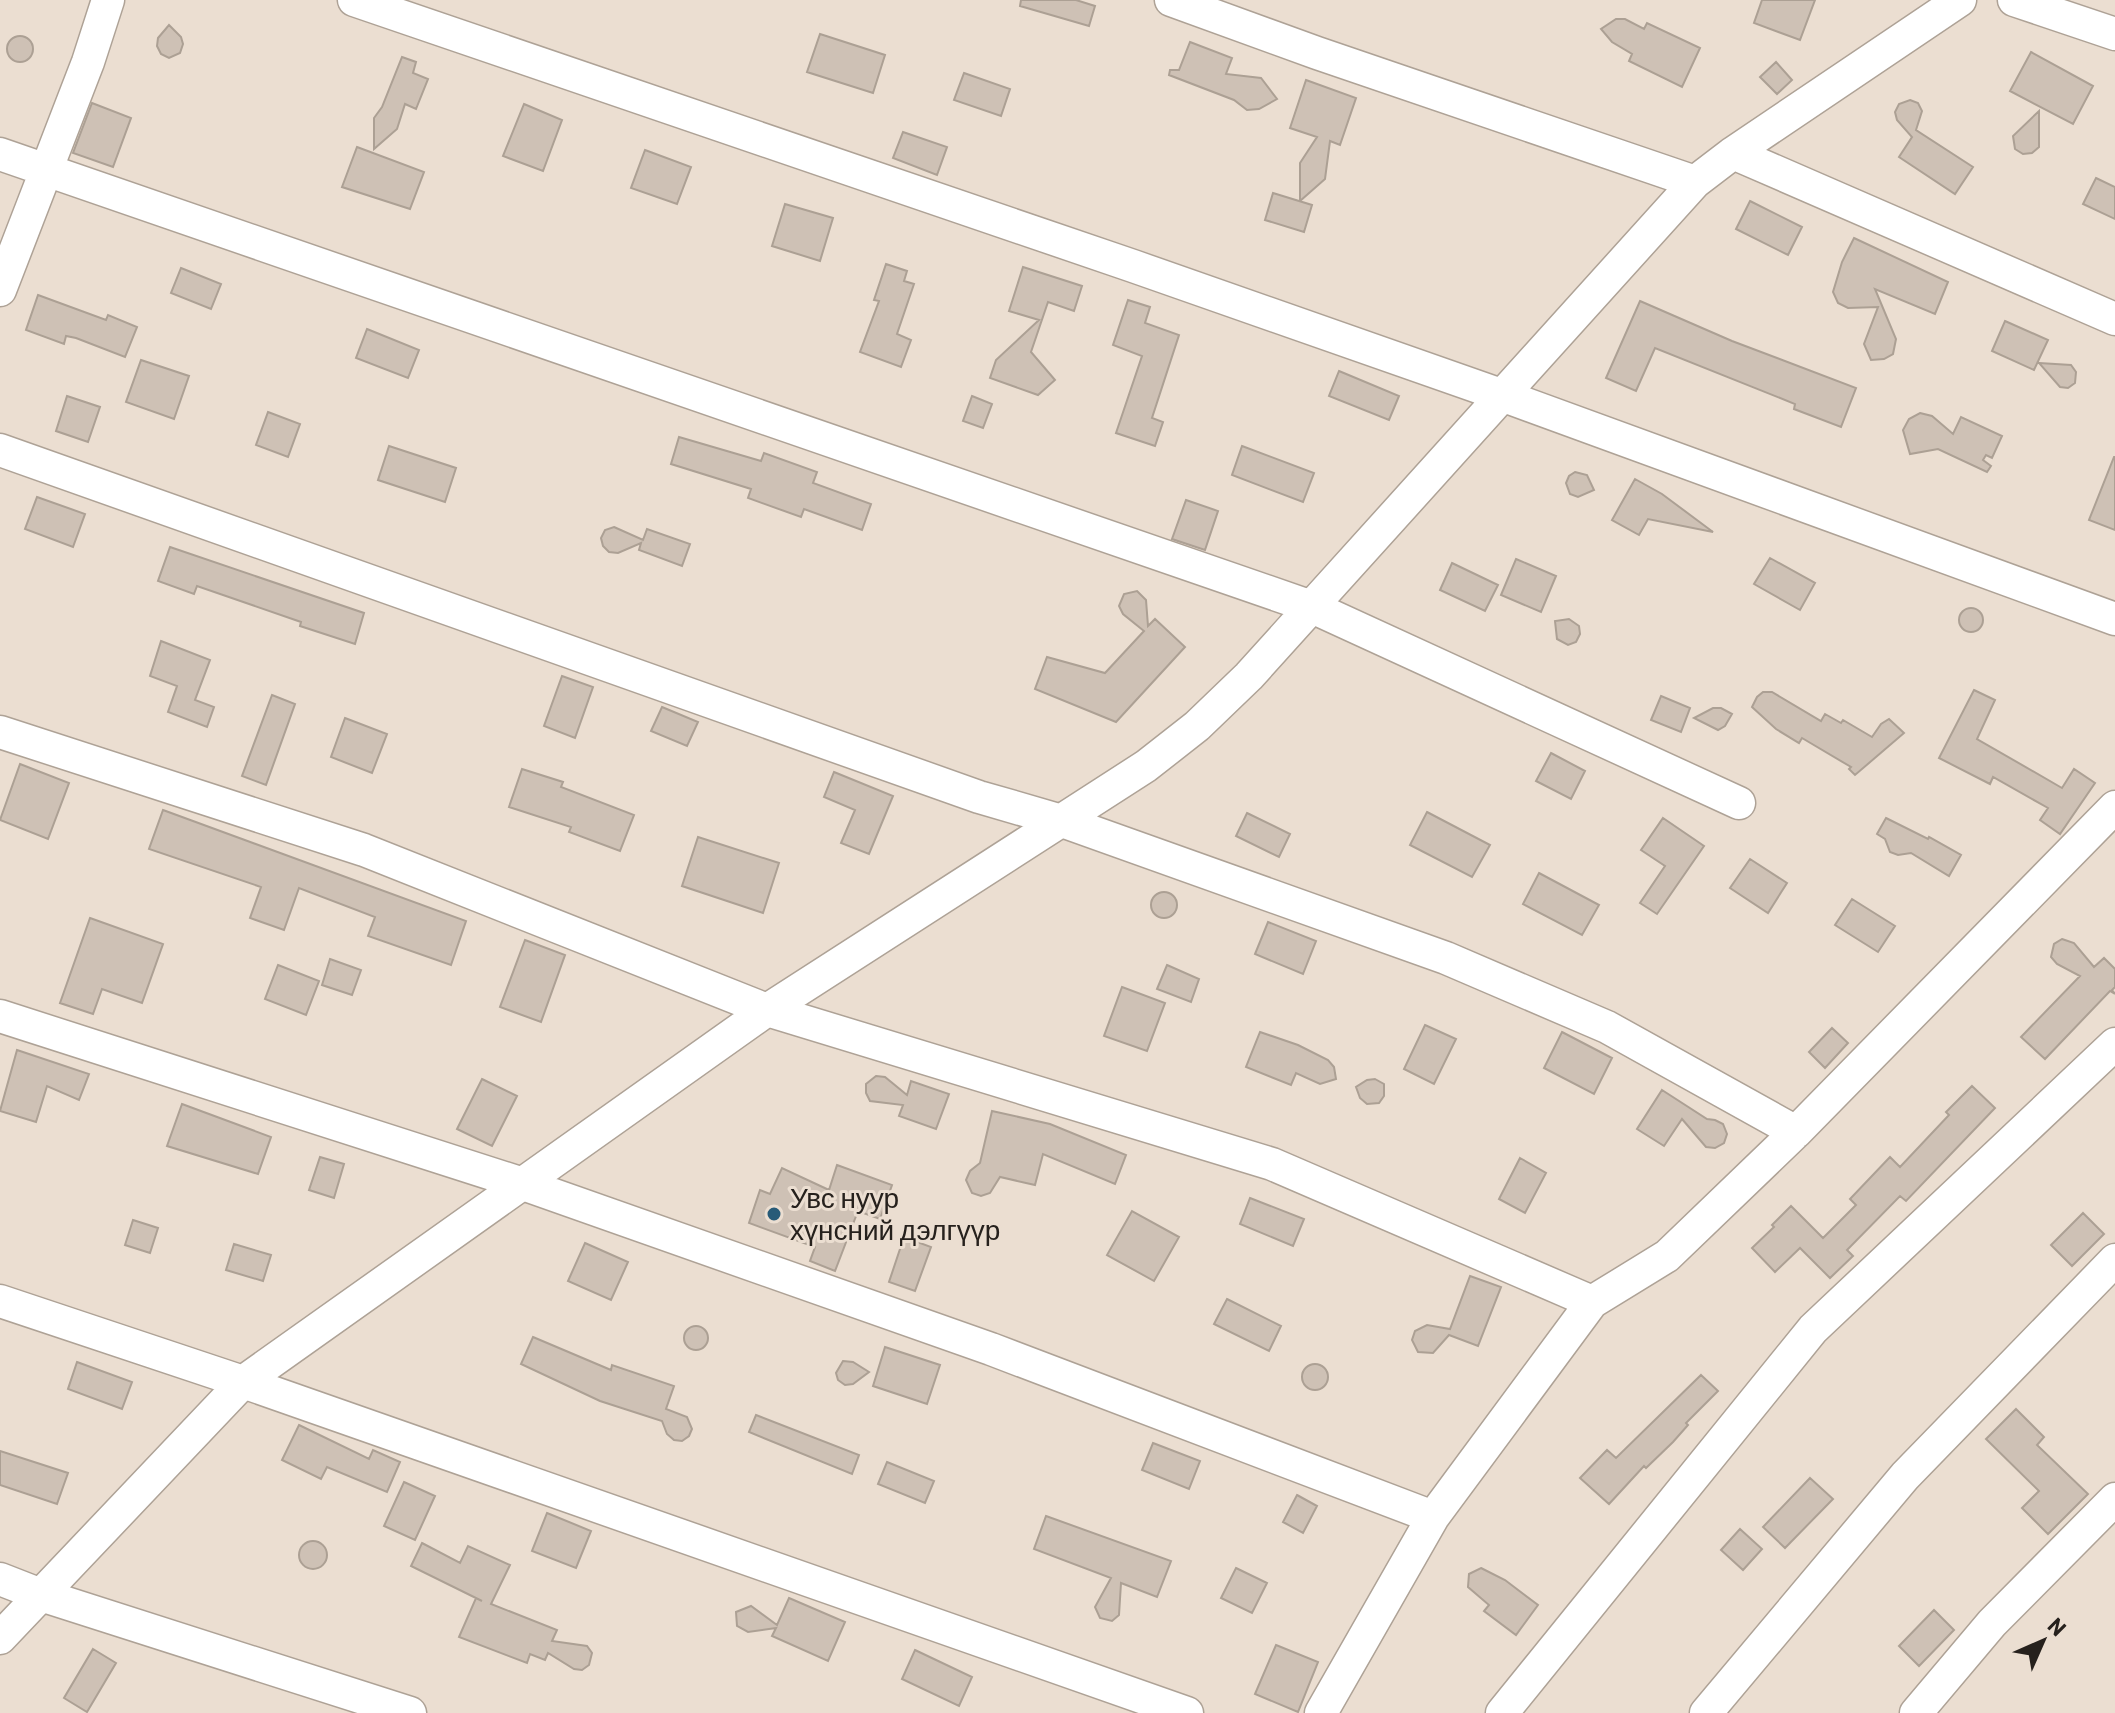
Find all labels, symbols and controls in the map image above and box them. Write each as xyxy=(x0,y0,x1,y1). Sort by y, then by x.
place label: Увс нуур хүнсний дэлгүүр xyxy=(790,1180,1000,1246)
marker: Увс нуур хүнсний дэлгүүр xyxy=(765,1205,783,1223)
north arrow xyxy=(2003,1601,2083,1681)
text: N xyxy=(2043,1612,2072,1641)

